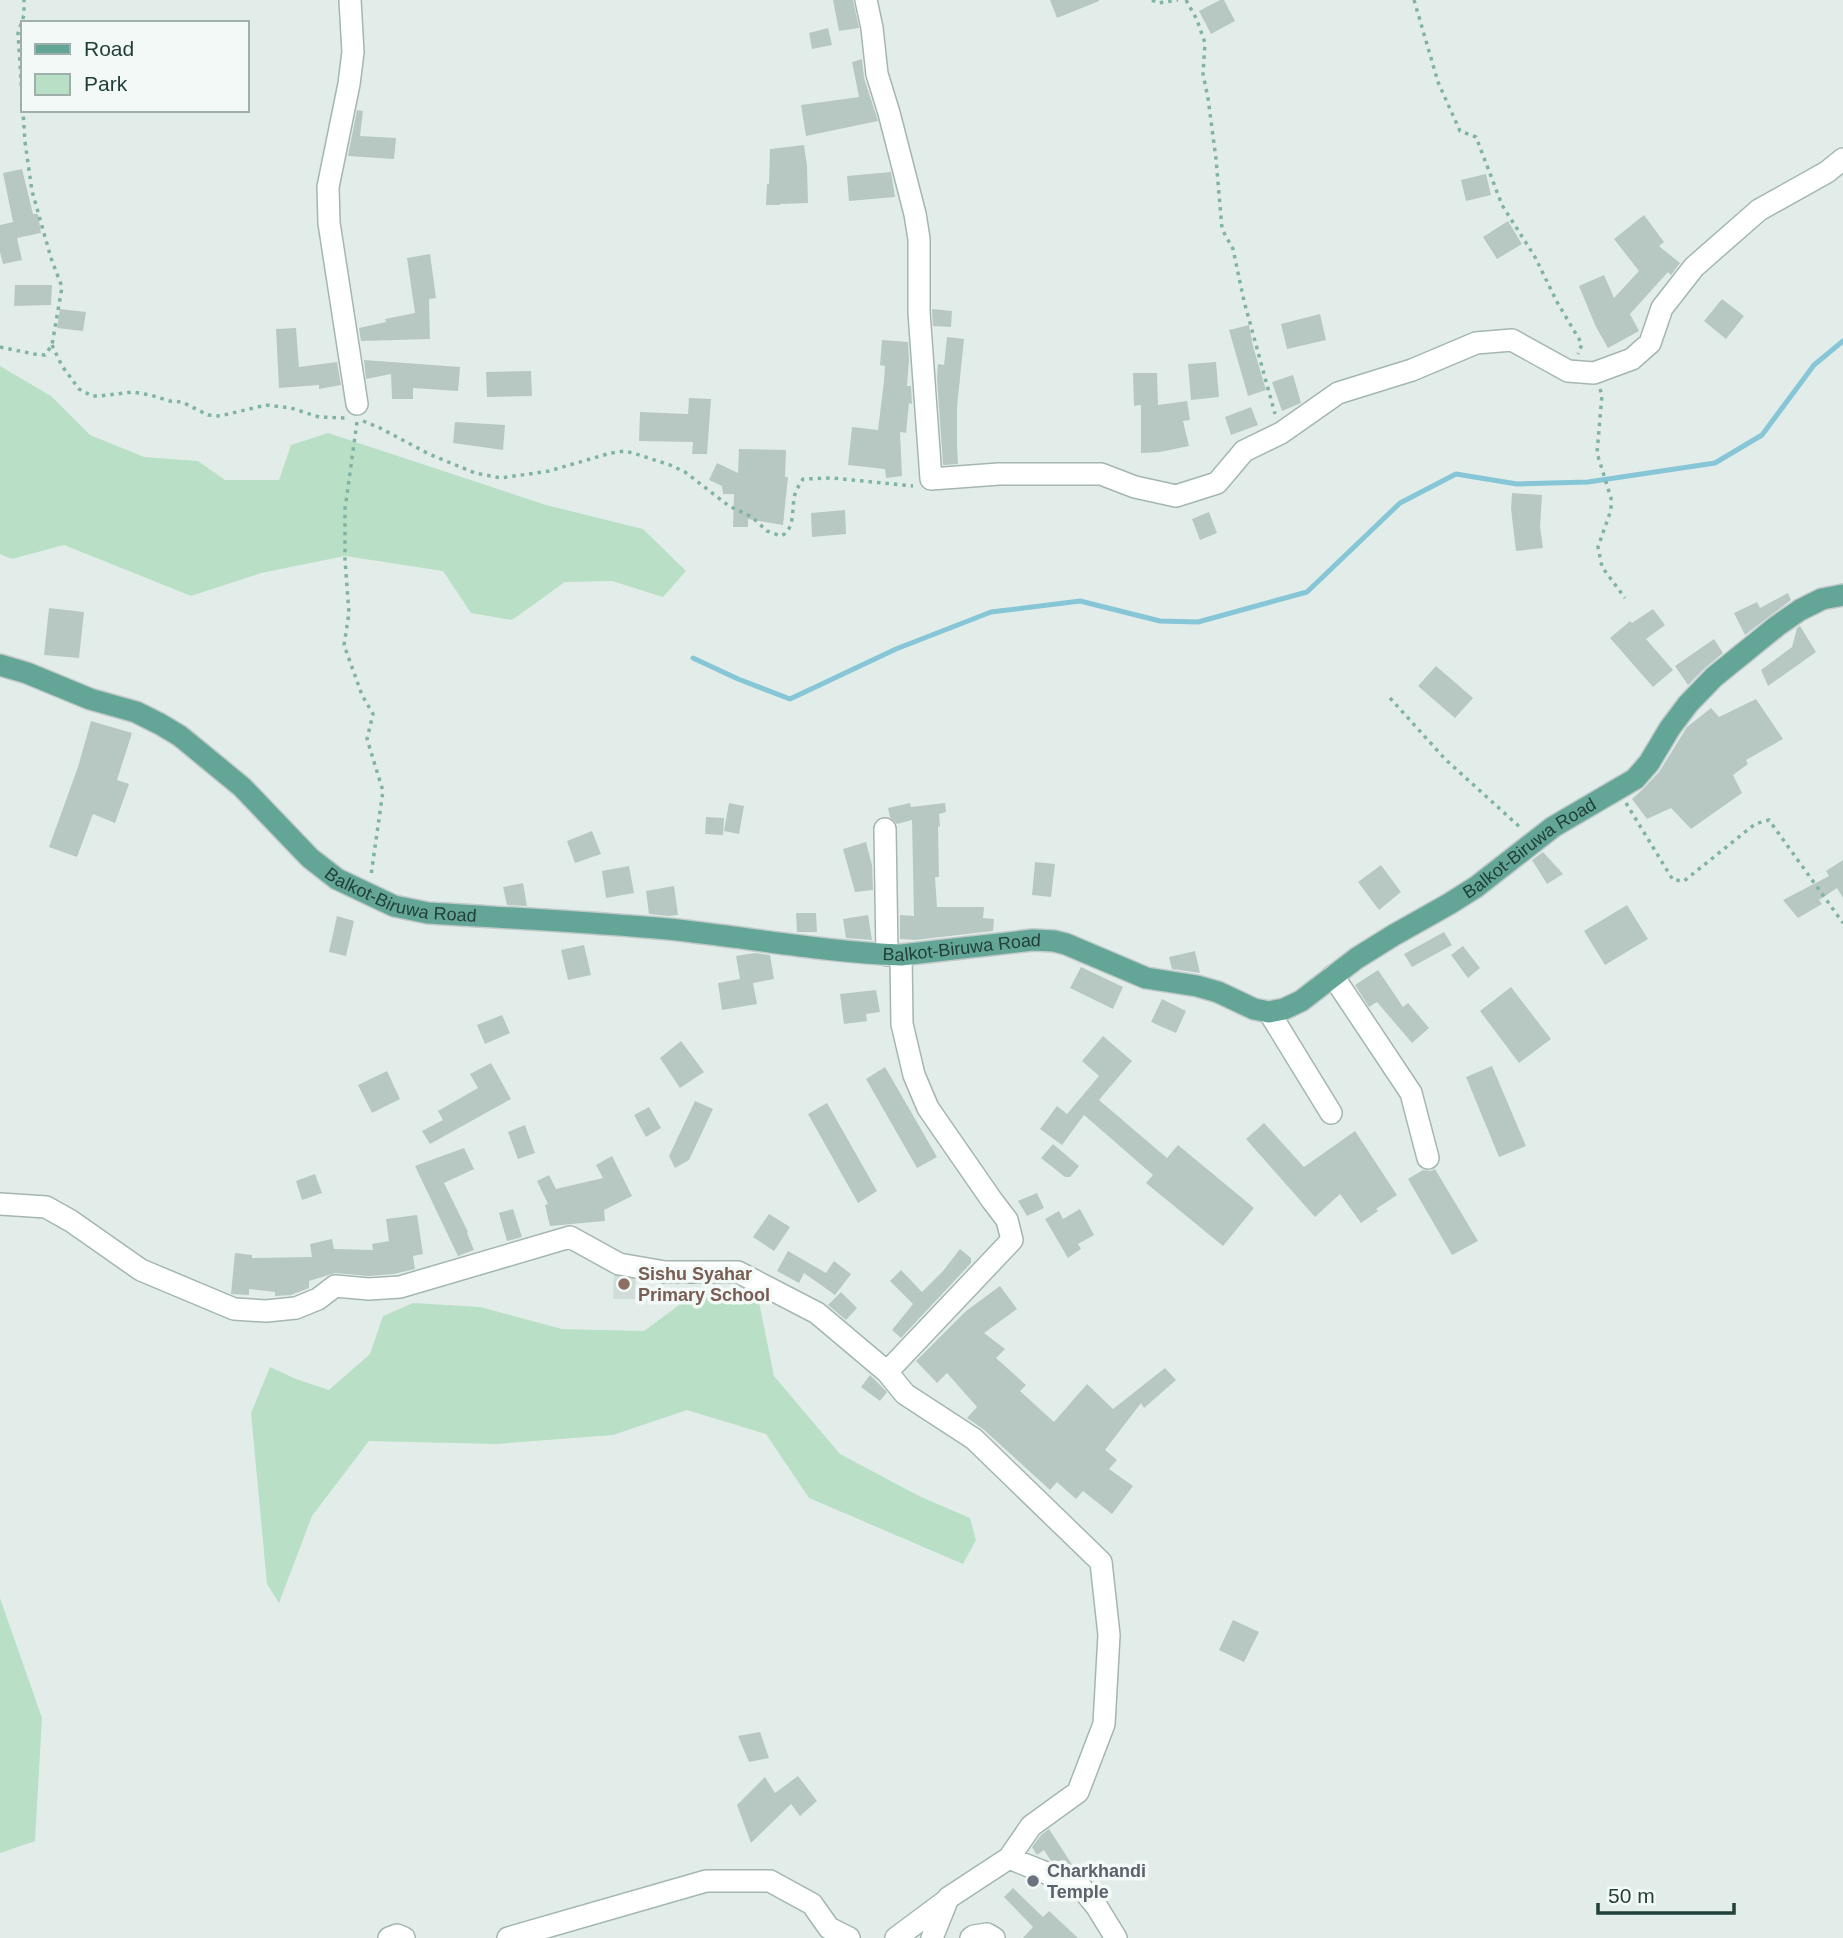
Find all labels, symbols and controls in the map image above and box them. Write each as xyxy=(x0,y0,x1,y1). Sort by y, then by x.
legend xyxy=(21,21,248,112)
text: Road xyxy=(84,37,134,60)
text: Park xyxy=(84,72,128,95)
street label: Balkot-Biruwa Road xyxy=(1459,794,1599,903)
street label: Balkot-Biruwa Road xyxy=(321,863,477,926)
street label: Balkot-Biruwa Road xyxy=(882,930,1041,965)
place label: Sishu Syahar Primary School xyxy=(638,1264,770,1305)
marker: Sishu Syahar Primary School xyxy=(616,1276,632,1292)
place label: Charkhandi Temple xyxy=(1047,1861,1146,1902)
scale bar xyxy=(1598,1871,1734,1915)
marker: Charkhandi Temple xyxy=(1025,1873,1041,1889)
text: 50 m xyxy=(1608,1884,1655,1907)

